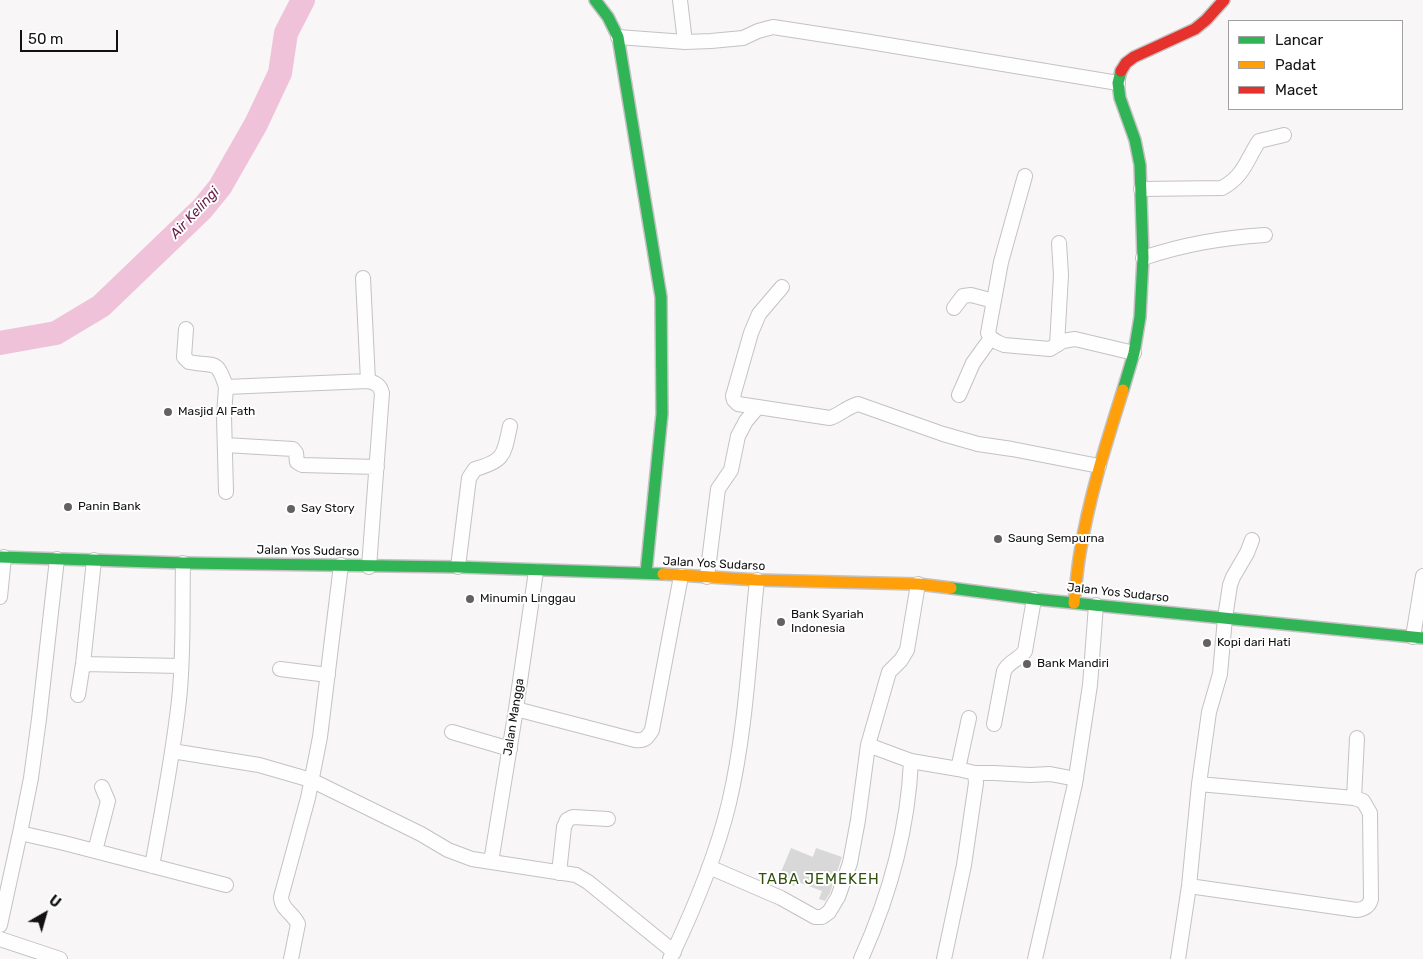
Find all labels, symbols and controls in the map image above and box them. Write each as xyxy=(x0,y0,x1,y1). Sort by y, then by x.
scale bar xyxy=(22,20,120,52)
legend xyxy=(1228,20,1403,110)
text: 50 m xyxy=(28,30,63,48)
text: Lancar xyxy=(1275,31,1323,49)
text: Padat xyxy=(1275,56,1316,74)
text: Macet xyxy=(1275,81,1318,99)
water label: Air Kelingi xyxy=(167,184,223,242)
place label: Masjid Al Fath xyxy=(178,405,255,419)
marker: Masjid Al Fath xyxy=(162,406,174,418)
place label: Panin Bank xyxy=(78,500,141,514)
marker: Panin Bank xyxy=(62,501,74,513)
place label: Say Story xyxy=(301,502,355,516)
marker: Say Story xyxy=(285,503,297,515)
place label: Saung Sempurna xyxy=(1008,532,1104,546)
marker: Saung Sempurna xyxy=(992,533,1004,545)
street label: Jalan Yos Sudarso xyxy=(257,543,359,559)
street label: Jalan Yos Sudarso xyxy=(662,554,766,574)
street label: Jalan Yos Sudarso xyxy=(1066,580,1170,606)
place label: Minumin Linggau xyxy=(480,592,576,606)
marker: Minumin Linggau xyxy=(464,593,476,605)
place label: Bank Syariah Indonesia xyxy=(791,608,864,636)
marker: Bank Syariah Indonesia xyxy=(775,616,787,628)
place label: Kopi dari Hati xyxy=(1217,636,1291,650)
marker: Kopi dari Hati xyxy=(1201,637,1213,649)
place label: Bank Mandiri xyxy=(1037,657,1109,671)
marker: Bank Mandiri xyxy=(1021,658,1033,670)
street label: Jalan Mangga xyxy=(501,677,527,757)
district label: TABA JEMEKEH xyxy=(757,871,881,889)
north arrow xyxy=(20,889,70,939)
text: U xyxy=(45,892,64,912)

